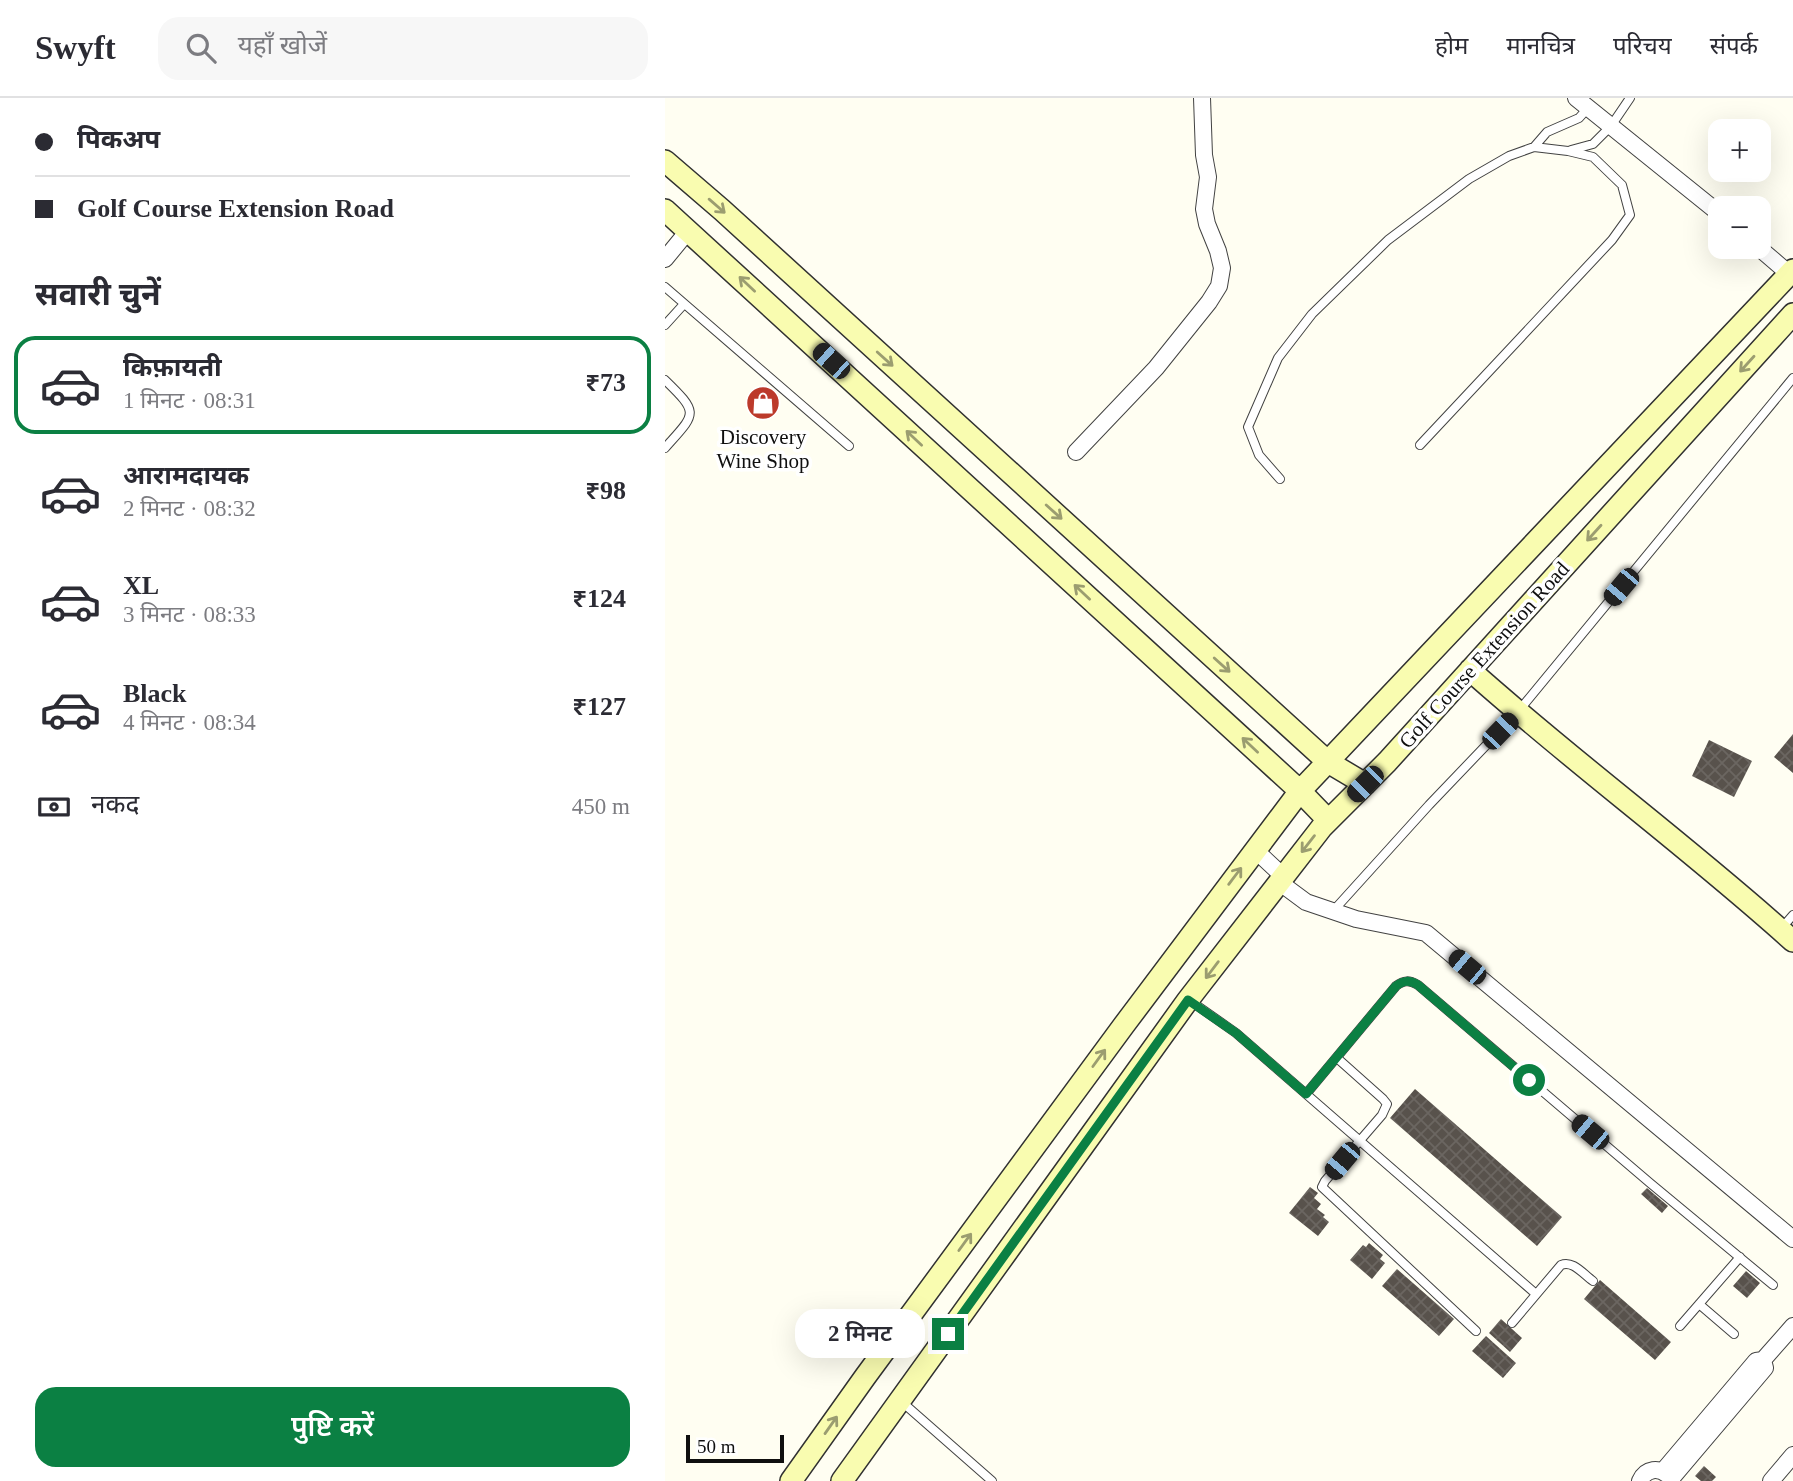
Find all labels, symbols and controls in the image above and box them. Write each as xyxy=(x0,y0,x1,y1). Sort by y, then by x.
search box xyxy=(158,17,648,80)
icon: search xyxy=(182,29,220,67)
text: Swyft xyxy=(35,30,116,66)
text: यहाँ खोजें xyxy=(238,31,327,60)
text: होम xyxy=(1435,33,1468,59)
text: मानचित्र xyxy=(1506,33,1575,59)
text: परिचय xyxy=(1613,33,1672,59)
text: संपर्क xyxy=(1710,33,1758,59)
map controls xyxy=(1708,119,1771,259)
button: + xyxy=(1708,119,1771,182)
text: पिकअप xyxy=(77,125,160,154)
text: Golf Course Extension Road xyxy=(77,194,394,223)
button: − xyxy=(1708,196,1771,259)
one-way arrow xyxy=(708,198,726,214)
text: सवारी चुनें xyxy=(35,276,161,312)
one-way arrow xyxy=(738,276,756,292)
car xyxy=(809,339,854,383)
one-way arrow xyxy=(876,350,893,367)
text: किफ़ायती xyxy=(123,353,222,382)
icon: car xyxy=(39,354,102,417)
one-way arrow xyxy=(1739,355,1755,373)
text: ₹73 xyxy=(585,368,626,397)
shop icon: Discovery Wine Shop xyxy=(744,384,782,422)
text: 1 मिनट · 08:31 xyxy=(123,388,256,413)
place label: Discovery Wine Shop xyxy=(716,425,810,473)
one-way arrow xyxy=(905,430,923,446)
text: आरामदायक xyxy=(123,461,249,490)
icon: car xyxy=(39,462,102,525)
text: ₹98 xyxy=(585,476,626,505)
text: 2 मिनट · 08:32 xyxy=(123,496,256,521)
one-way arrow xyxy=(1045,503,1062,520)
one-way arrow xyxy=(1586,524,1603,541)
street label: Golf Course Extension Road xyxy=(1394,557,1574,753)
car xyxy=(1600,564,1643,610)
icon: car xyxy=(39,570,102,633)
text: XL xyxy=(123,571,159,600)
one-way arrow xyxy=(1074,583,1091,600)
text: ₹124 xyxy=(572,584,626,613)
text: 3 मिनट · 08:33 xyxy=(123,602,256,627)
one-way arrow xyxy=(1213,657,1231,673)
icon: car xyxy=(39,678,102,741)
text: Black xyxy=(123,679,187,708)
text: ₹127 xyxy=(572,692,626,721)
car xyxy=(1478,709,1523,753)
text: 4 मिनट · 08:34 xyxy=(123,710,256,735)
one-way arrow xyxy=(1242,737,1259,754)
car xyxy=(1343,762,1388,806)
icon: cash xyxy=(35,788,73,826)
text: नकद xyxy=(91,790,139,819)
text: 450 m xyxy=(572,794,630,819)
one-way arrow xyxy=(1300,835,1316,853)
one-way arrow xyxy=(1228,867,1243,886)
car xyxy=(1445,945,1490,989)
one-way arrow xyxy=(1204,960,1219,978)
one-way arrow xyxy=(1092,1049,1107,1068)
route start xyxy=(1513,1064,1545,1096)
car xyxy=(1568,1110,1613,1154)
car xyxy=(1321,1138,1364,1184)
one-way arrow xyxy=(957,1233,972,1251)
callout: 2 मिनट xyxy=(794,1310,923,1358)
route end xyxy=(932,1318,964,1350)
text: 2 मिनट xyxy=(828,1321,892,1346)
button: पुष्टि करें xyxy=(35,1387,630,1467)
one-way arrow xyxy=(824,1416,838,1435)
scale bar xyxy=(686,1432,784,1464)
text: 50 m xyxy=(697,1436,736,1457)

